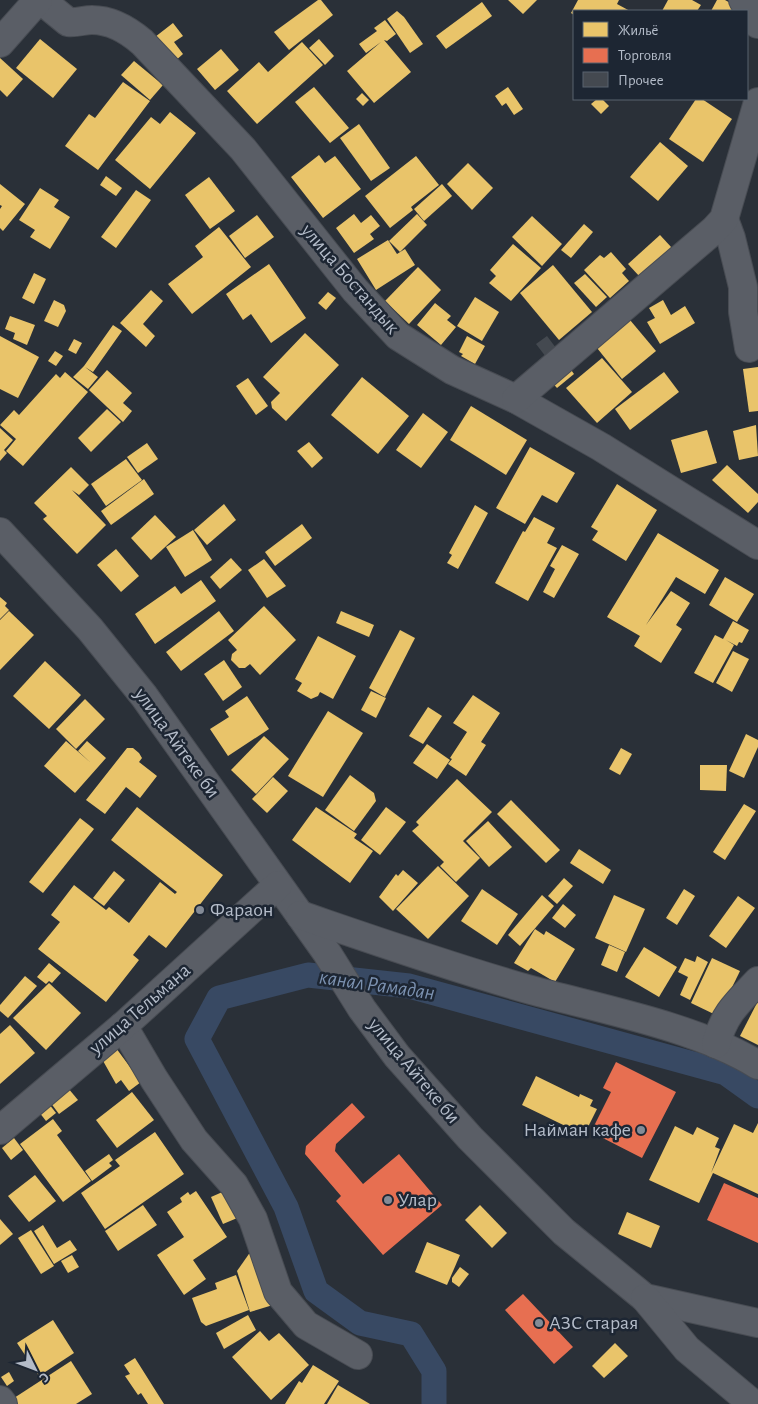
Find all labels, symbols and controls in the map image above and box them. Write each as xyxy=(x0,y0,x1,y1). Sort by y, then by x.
legend xyxy=(573,10,748,100)
text: Жильё xyxy=(618,23,658,38)
text: Торговля xyxy=(618,48,672,63)
text: Прочее xyxy=(618,73,664,88)
street label: улица Бостандык xyxy=(296,220,403,338)
street label: улица Айтеке би xyxy=(130,683,224,802)
place label: Фараон xyxy=(210,900,274,920)
marker: Фараон xyxy=(194,904,206,916)
street label: улица Тельмана xyxy=(85,960,194,1059)
water label: канал Рамадан xyxy=(318,967,436,1003)
street label: улица Айтеке би xyxy=(364,1014,464,1128)
place label: Найман кафе xyxy=(523,1120,631,1140)
marker: Найман кафе xyxy=(635,1124,647,1136)
place label: Улар xyxy=(398,1190,437,1210)
marker: Улар xyxy=(382,1194,394,1206)
place label: АЗС старая xyxy=(549,1313,638,1333)
marker: АЗС старая xyxy=(533,1317,545,1329)
north arrow xyxy=(10,1344,60,1394)
text: С xyxy=(36,1369,52,1385)

